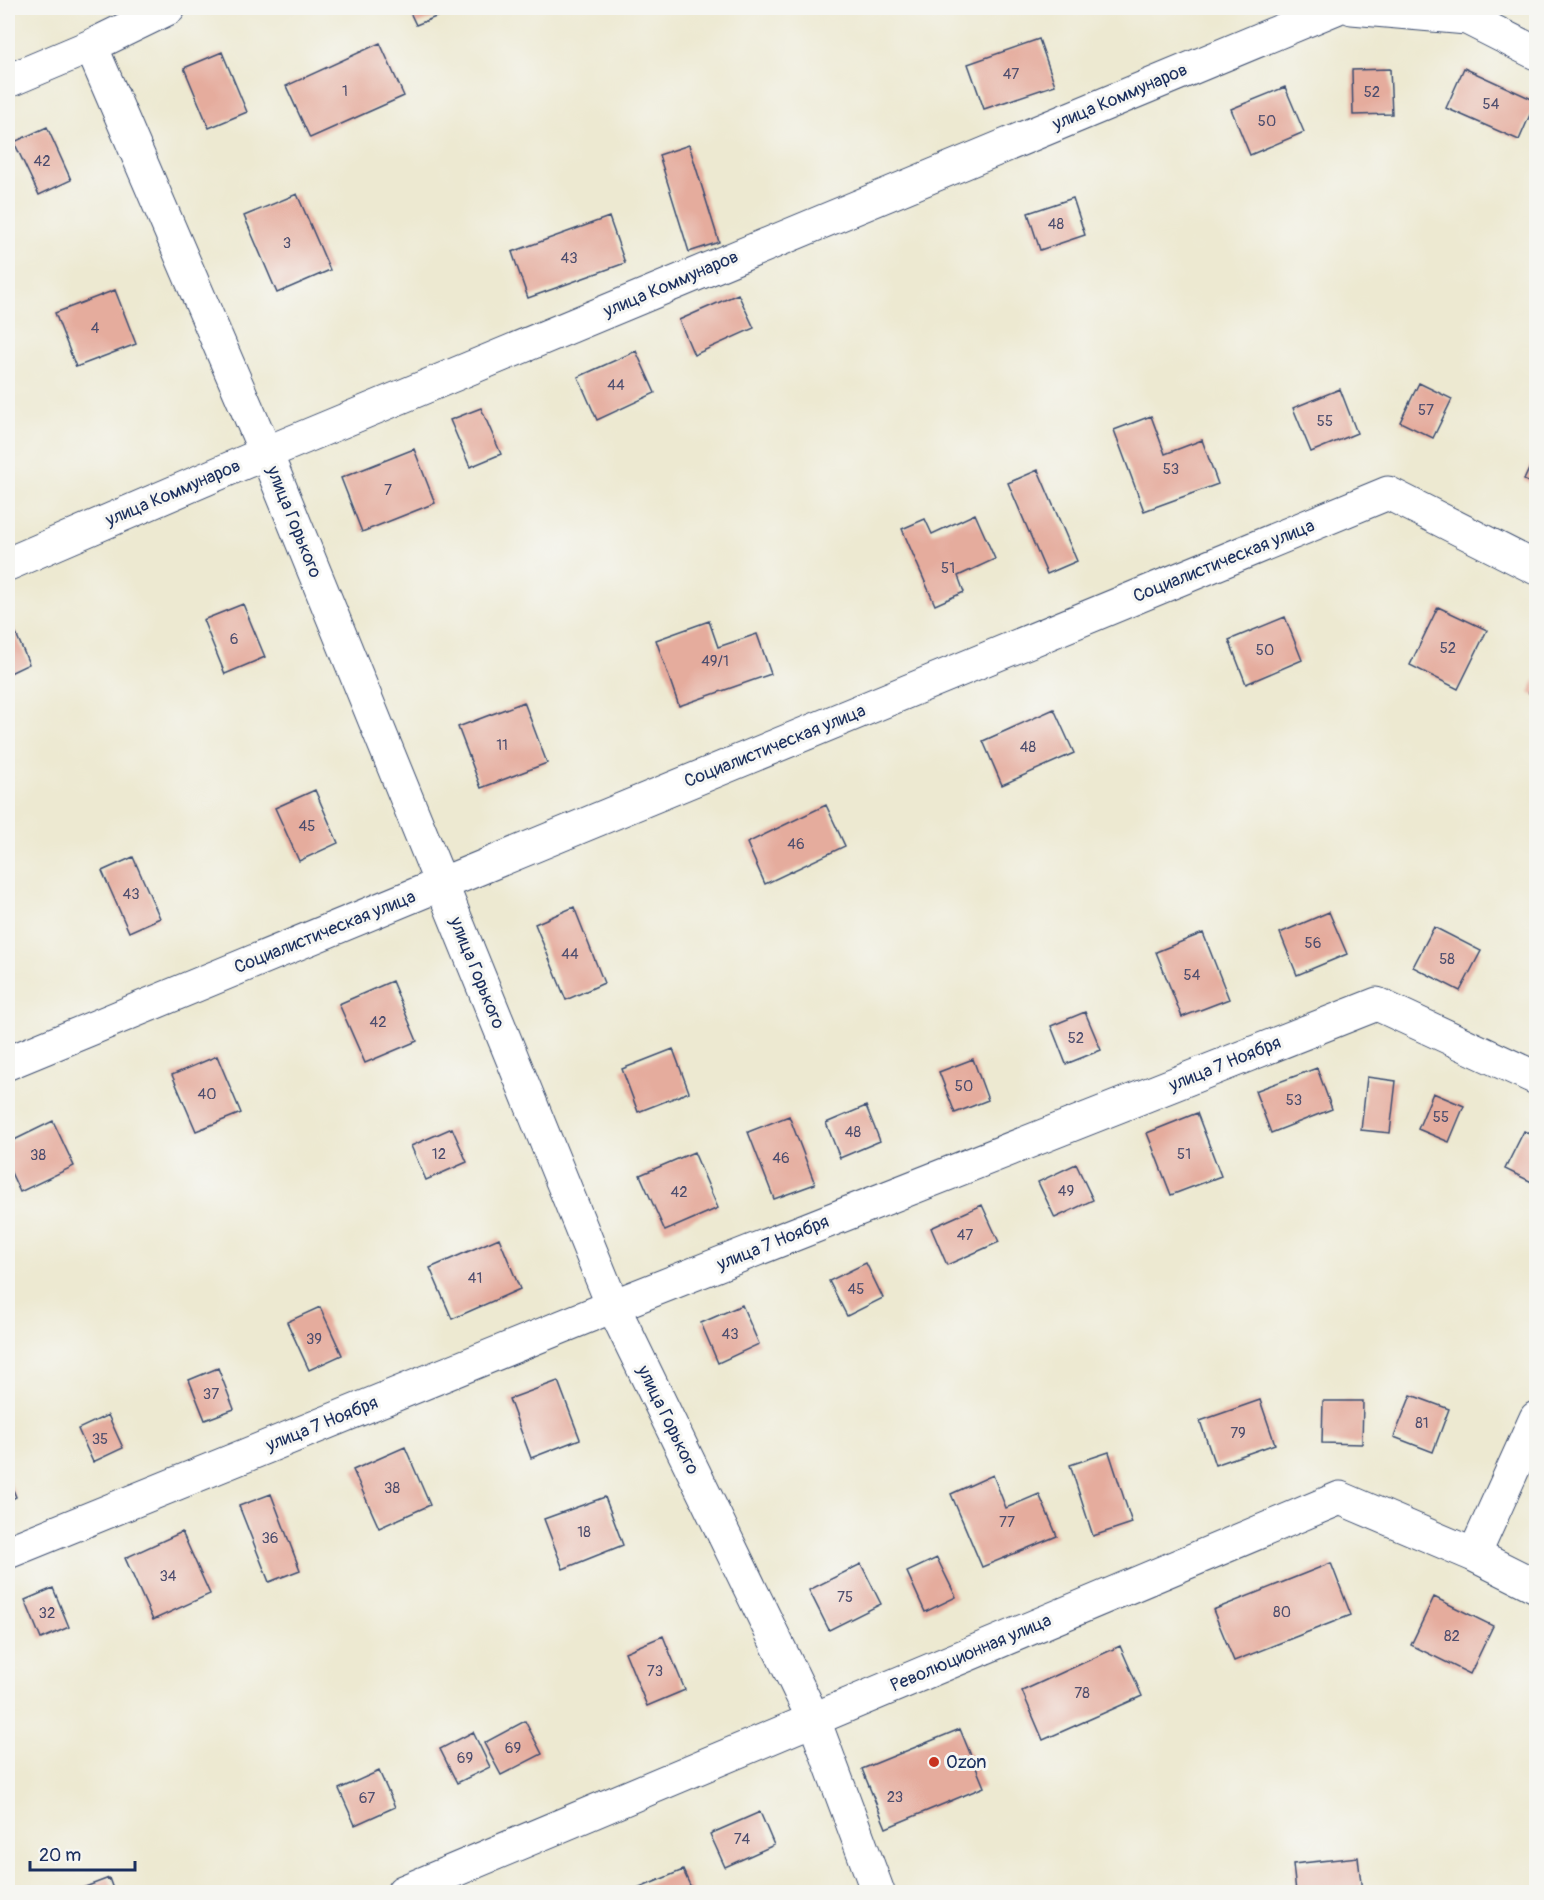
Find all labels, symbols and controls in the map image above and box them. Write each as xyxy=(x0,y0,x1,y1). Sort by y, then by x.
street label: улица Коммунаров xyxy=(1048,58,1191,136)
house number: 47 xyxy=(1003,65,1019,84)
house number: 1 xyxy=(342,82,348,101)
house number: 52 xyxy=(1364,83,1380,102)
house number: 54 xyxy=(1483,95,1500,114)
house number: 50 xyxy=(1258,112,1276,131)
house number: 42 xyxy=(33,152,51,171)
house number: 48 xyxy=(1048,215,1065,234)
house number: 3 xyxy=(283,234,291,253)
street label: улица Коммунаров xyxy=(599,245,742,323)
house number: 43 xyxy=(560,249,578,268)
house number: 4 xyxy=(91,319,100,338)
house number: 44 xyxy=(607,376,625,395)
house number: 57 xyxy=(1418,401,1434,420)
house number: 55 xyxy=(1317,412,1333,431)
street label: улица Коммунаров xyxy=(101,454,244,532)
house number: 53 xyxy=(1163,460,1179,479)
street label: улица Горького xyxy=(261,462,327,582)
house number: 7 xyxy=(384,481,392,500)
street label: Социалистическая улица xyxy=(1130,514,1318,608)
house number: 51 xyxy=(941,559,955,578)
house number: 6 xyxy=(230,630,238,649)
house number: 52 xyxy=(1440,639,1456,658)
house number: 50 xyxy=(1256,641,1274,660)
house number: 49/1 xyxy=(701,652,729,671)
street label: Социалистическая улица xyxy=(681,699,869,793)
house number: 11 xyxy=(496,736,508,755)
house number: 48 xyxy=(1020,738,1037,757)
house number: 45 xyxy=(299,817,315,836)
house number: 46 xyxy=(787,835,805,854)
house number: 43 xyxy=(122,885,140,904)
street label: Социалистическая улица xyxy=(231,885,419,979)
street label: улица Горького xyxy=(444,913,510,1033)
house number: 56 xyxy=(1305,934,1321,953)
house number: 44 xyxy=(561,945,579,964)
house number: 58 xyxy=(1439,950,1455,969)
house number: 54 xyxy=(1184,966,1201,985)
house number: 42 xyxy=(369,1013,387,1032)
house number: 52 xyxy=(1068,1029,1084,1048)
street label: улица 7 Ноября xyxy=(1165,1031,1284,1097)
house number: 50 xyxy=(955,1077,973,1096)
house number: 40 xyxy=(198,1085,216,1104)
house number: 53 xyxy=(1286,1091,1302,1110)
house number: 55 xyxy=(1433,1108,1449,1127)
house number: 48 xyxy=(845,1123,862,1142)
house number: 12 xyxy=(432,1145,446,1164)
house number: 51 xyxy=(1177,1145,1191,1164)
house number: 38 xyxy=(30,1146,46,1165)
house number: 46 xyxy=(772,1149,790,1168)
house number: 49 xyxy=(1058,1182,1074,1201)
house number: 42 xyxy=(670,1183,688,1202)
street label: улица 7 Ноября xyxy=(713,1210,832,1276)
house number: 47 xyxy=(957,1226,973,1245)
house number: 41 xyxy=(468,1269,482,1288)
house number: 45 xyxy=(848,1280,864,1299)
house number: 43 xyxy=(721,1325,739,1344)
house number: 39 xyxy=(306,1330,322,1349)
street label: улица Горького xyxy=(631,1361,704,1479)
house number: 37 xyxy=(203,1385,219,1404)
street label: улица 7 Ноября xyxy=(262,1391,381,1457)
house number: 81 xyxy=(1415,1414,1429,1433)
house number: 79 xyxy=(1230,1424,1246,1443)
house number: 35 xyxy=(92,1430,108,1449)
house number: 38 xyxy=(384,1479,400,1498)
house number: 77 xyxy=(999,1513,1015,1532)
house number: 18 xyxy=(577,1523,591,1542)
house number: 36 xyxy=(261,1529,279,1548)
house number: 34 xyxy=(159,1567,177,1586)
house number: 75 xyxy=(837,1588,853,1607)
house number: 80 xyxy=(1273,1603,1291,1622)
house number: 32 xyxy=(39,1604,55,1623)
street label: Революционная улица xyxy=(887,1609,1055,1697)
house number: 82 xyxy=(1444,1627,1460,1646)
house number: 73 xyxy=(647,1662,663,1681)
house number: 78 xyxy=(1074,1684,1090,1703)
house number: 69 xyxy=(505,1739,521,1758)
house number: 69 xyxy=(457,1749,473,1768)
place label: Ozon xyxy=(946,1751,986,1774)
marker: Ozon xyxy=(927,1755,941,1769)
house number: 23 xyxy=(887,1788,903,1807)
house number: 67 xyxy=(359,1789,375,1808)
house number: 74 xyxy=(734,1830,751,1849)
scale bar xyxy=(30,1834,135,1872)
text: 20 m xyxy=(39,1844,81,1867)

